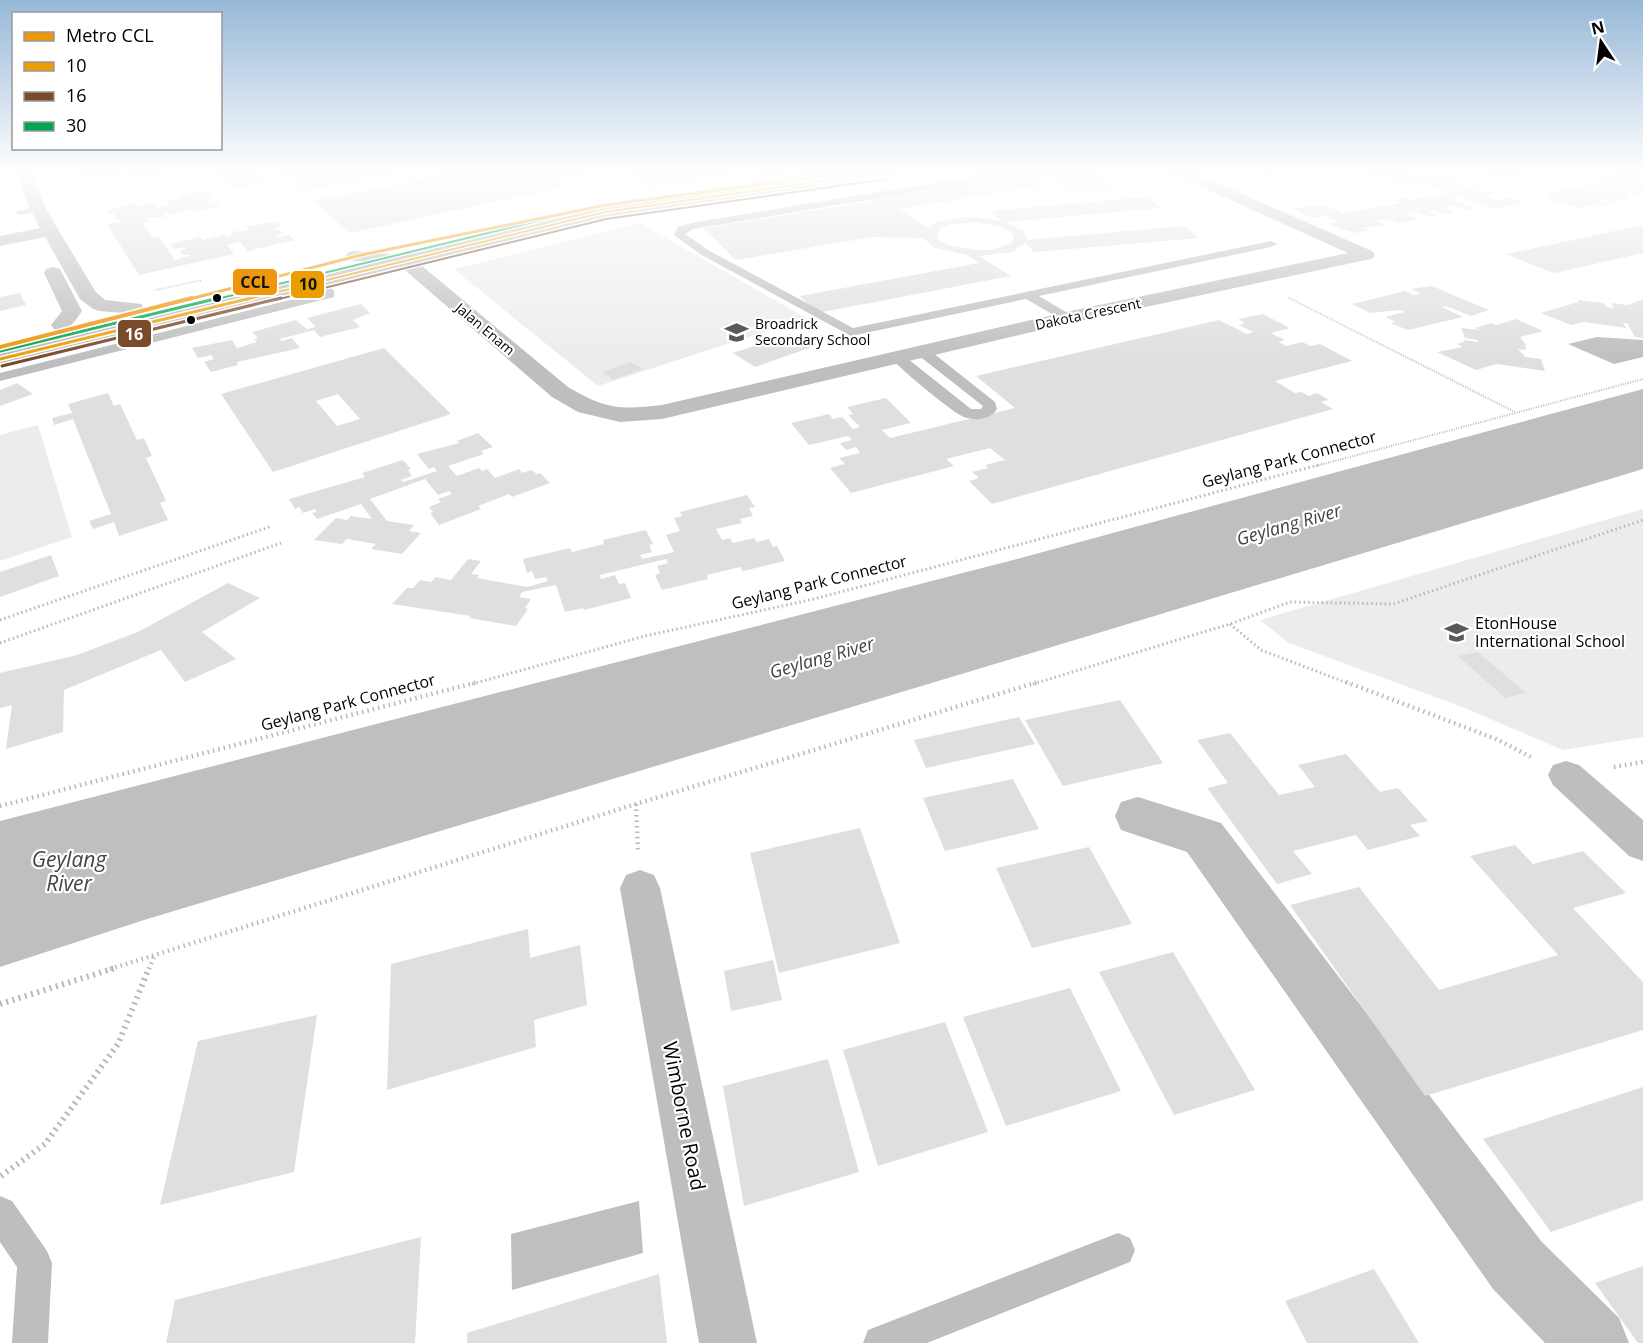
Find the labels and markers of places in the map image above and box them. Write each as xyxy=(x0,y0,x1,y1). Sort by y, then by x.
unlabelled marker xyxy=(211,292,223,304)
unlabelled marker xyxy=(185,314,197,326)
place label: Broadrick Secondary School xyxy=(755,314,870,349)
school or university icon: Broadrick Secondary School xyxy=(724,319,750,345)
place label: EtonHouse International School xyxy=(1475,612,1625,652)
school or university icon: EtonHouse International School xyxy=(1444,619,1470,645)

